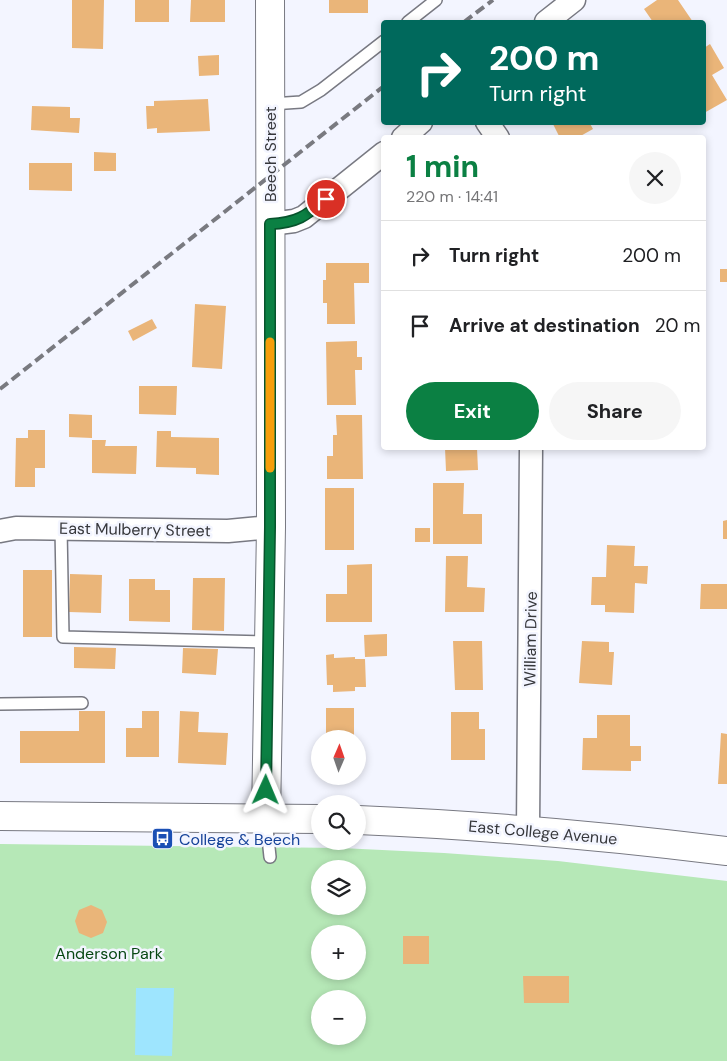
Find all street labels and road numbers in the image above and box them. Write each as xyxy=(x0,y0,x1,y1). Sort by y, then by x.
street label: Beech Street xyxy=(260,106,281,202)
street label: East Mulberry Street xyxy=(59,518,211,541)
street label: William Drive xyxy=(519,591,542,687)
street label: East College Avenue xyxy=(468,816,618,849)

